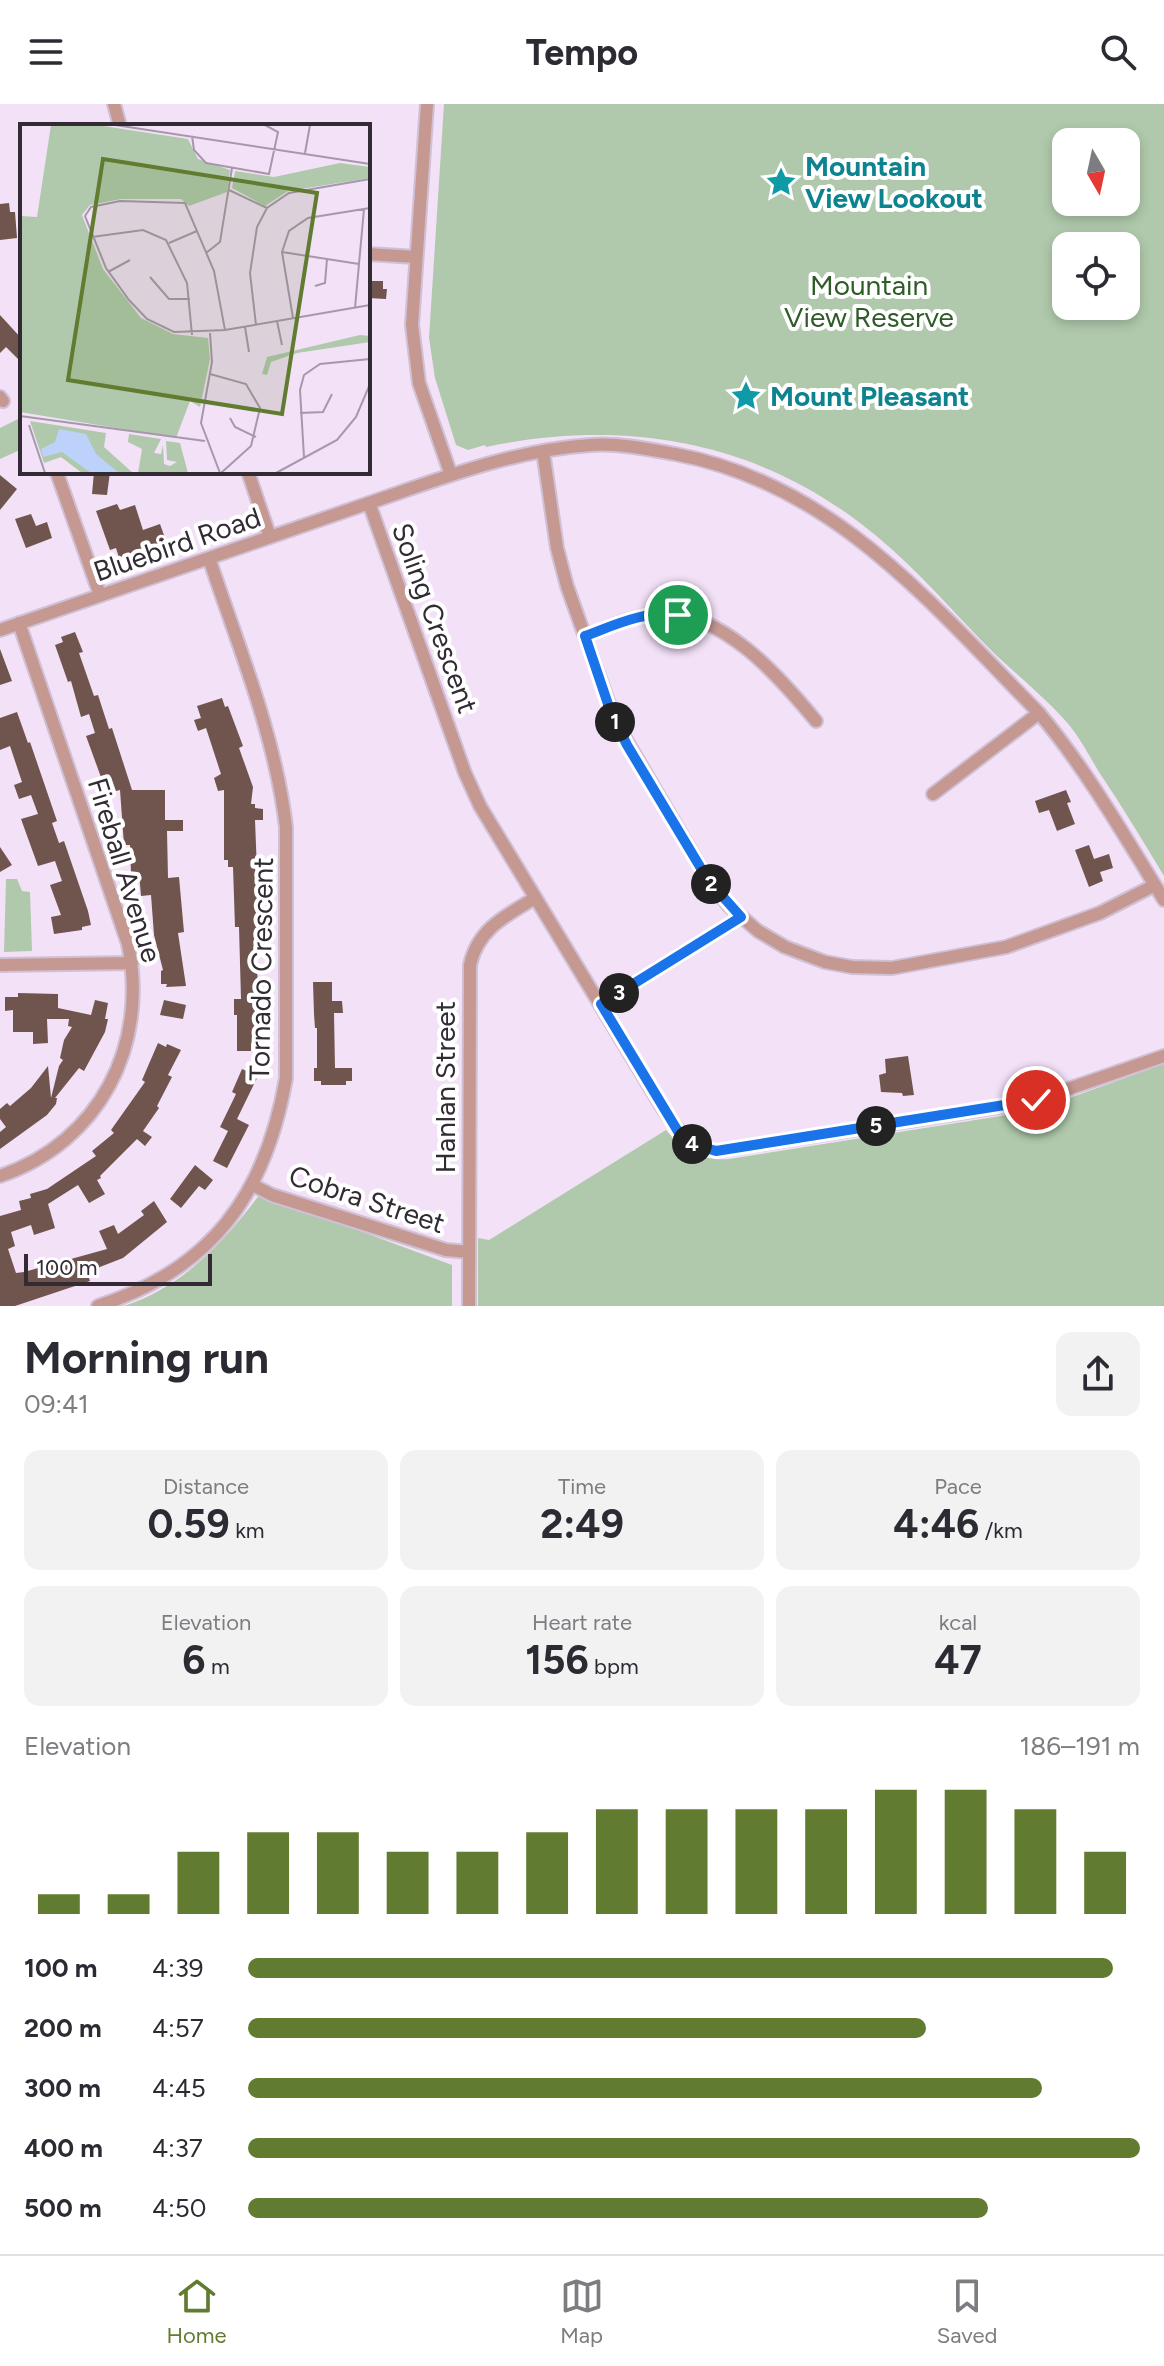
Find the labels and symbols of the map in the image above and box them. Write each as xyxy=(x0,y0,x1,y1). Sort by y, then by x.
inset map xyxy=(20,124,370,474)
north arrow xyxy=(1052,128,1140,216)
place label: Mountain View Lookout xyxy=(805,149,983,215)
place icon: Mountain View Lookout xyxy=(764,165,798,199)
park label: Mountain View Reserve xyxy=(784,268,954,334)
place icon: Mount Pleasant xyxy=(729,379,763,413)
place label: Mount Pleasant xyxy=(770,379,969,413)
street label: Bluebird Road xyxy=(89,500,265,588)
street label: Soling Crescent xyxy=(385,518,485,718)
pin xyxy=(644,581,712,649)
pin: 1 xyxy=(595,702,635,742)
street label: Fireball Avenue xyxy=(81,774,169,966)
street label: Tornado Crescent xyxy=(242,857,280,1081)
pin: 2 xyxy=(691,864,731,904)
pin: 3 xyxy=(599,973,639,1013)
street label: Hanlan Street xyxy=(428,1001,462,1173)
pin xyxy=(1002,1066,1070,1134)
pin: 5 xyxy=(856,1106,896,1146)
pin: 4 xyxy=(672,1124,712,1164)
street label: Cobra Street xyxy=(285,1158,449,1240)
scale bar xyxy=(24,1250,212,1286)

